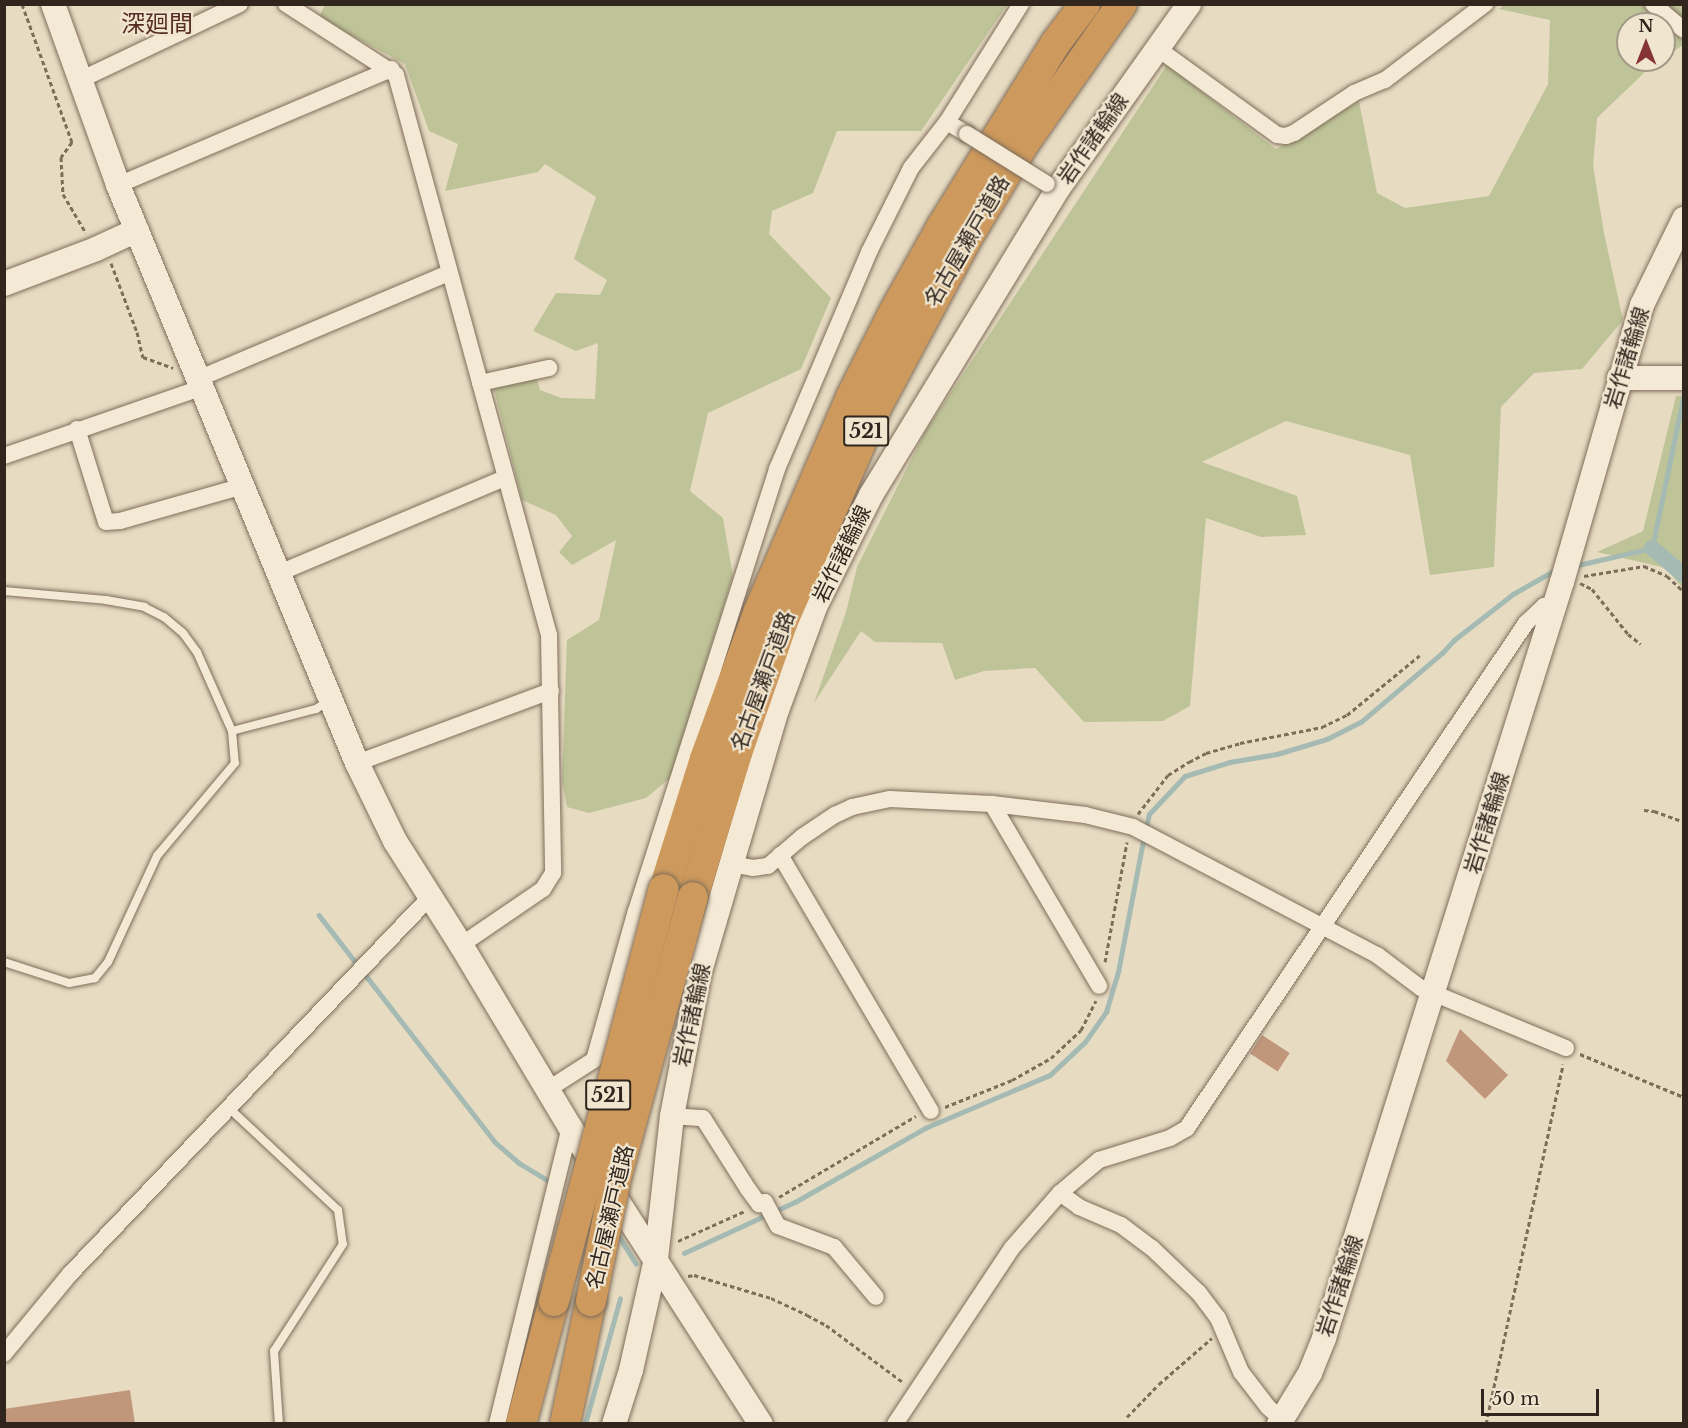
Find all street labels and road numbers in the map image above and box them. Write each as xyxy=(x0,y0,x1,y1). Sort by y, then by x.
street label: 岩作諸輪線 xyxy=(1053,89,1133,189)
street label: 名古屋瀬戸道路 xyxy=(919,171,1015,311)
street label: 岩作諸輪線 xyxy=(1600,304,1654,412)
road number: 521 xyxy=(842,414,890,448)
street label: 岩作諸輪線 xyxy=(808,501,876,607)
street label: 名古屋瀬戸道路 xyxy=(726,608,800,754)
street label: 岩作諸輪線 xyxy=(1460,769,1514,877)
street label: 岩作諸輪線 xyxy=(669,961,715,1069)
road number: 521 xyxy=(584,1078,632,1112)
street label: 名古屋瀬戸道路 xyxy=(581,1143,639,1291)
street label: 岩作諸輪線 xyxy=(1312,1232,1368,1340)

